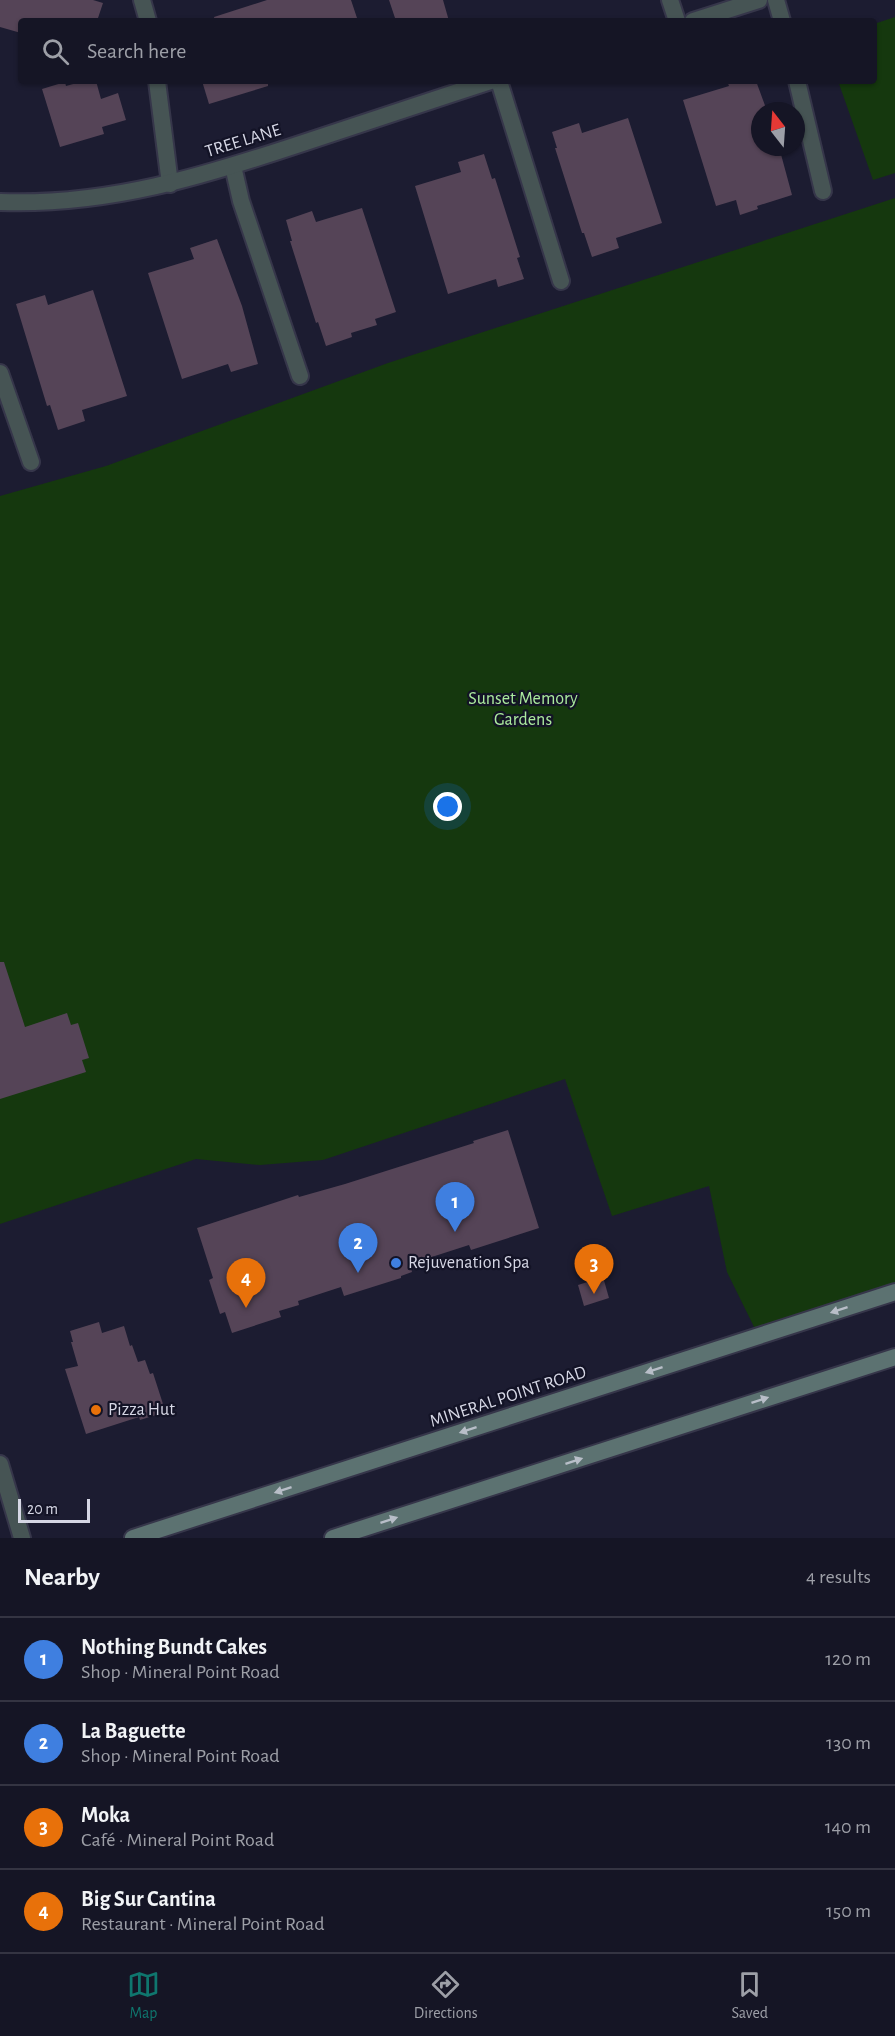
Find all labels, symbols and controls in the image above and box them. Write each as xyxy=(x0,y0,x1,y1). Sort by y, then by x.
search box xyxy=(18,18,877,84)
icon: search xyxy=(39,35,72,68)
text: Search here xyxy=(87,40,186,62)
north arrow xyxy=(751,102,805,156)
street label: TREE LANE xyxy=(203,121,283,161)
park label: Sunset Memory Gardens xyxy=(468,690,578,729)
your location xyxy=(433,792,462,821)
pin: 1 xyxy=(436,1182,474,1232)
pin: 2 xyxy=(338,1224,378,1273)
pin: 3 xyxy=(574,1244,614,1294)
place label: Rejuvenation Spa xyxy=(408,1254,530,1272)
marker: Rejuvenation Spa xyxy=(389,1256,403,1270)
pin: 4 xyxy=(226,1258,266,1308)
one-way arrow xyxy=(830,1306,848,1316)
street label: MINERAL POINT ROAD xyxy=(428,1363,588,1431)
one-way arrow xyxy=(645,1366,663,1376)
one-way arrow xyxy=(751,1395,769,1405)
place label: Pizza Hut xyxy=(108,1401,175,1419)
marker: Pizza Hut xyxy=(89,1403,103,1417)
one-way arrow xyxy=(459,1426,477,1435)
one-way arrow xyxy=(565,1455,583,1465)
one-way arrow xyxy=(274,1486,292,1495)
scale bar xyxy=(18,1496,90,1524)
text: 20 m xyxy=(27,1501,58,1517)
one-way arrow xyxy=(380,1515,398,1524)
text: Nearby xyxy=(24,1564,100,1590)
text: 4 results xyxy=(806,1567,871,1587)
text: Nothing Bundt Cakes xyxy=(81,1636,267,1658)
text: 1 xyxy=(40,1649,47,1669)
text: 120 m xyxy=(825,1649,871,1669)
text: Shop · Mineral Point Road xyxy=(81,1662,280,1682)
text: La Baguette xyxy=(81,1720,186,1742)
text: 2 xyxy=(39,1733,48,1753)
text: 130 m xyxy=(826,1733,871,1753)
text: Shop · Mineral Point Road xyxy=(81,1746,280,1766)
text: Moka xyxy=(81,1804,130,1826)
text: 3 xyxy=(39,1817,48,1837)
text: 140 m xyxy=(825,1817,871,1837)
text: Café · Mineral Point Road xyxy=(81,1830,274,1850)
text: Big Sur Cantina xyxy=(81,1888,216,1910)
text: 4 xyxy=(38,1901,49,1921)
text: 150 m xyxy=(826,1901,871,1921)
text: Restaurant · Mineral Point Road xyxy=(81,1914,325,1934)
tab: Map xyxy=(127,1968,160,2023)
tab: Directions xyxy=(414,1968,478,2023)
tab: Saved xyxy=(731,1968,768,2023)

